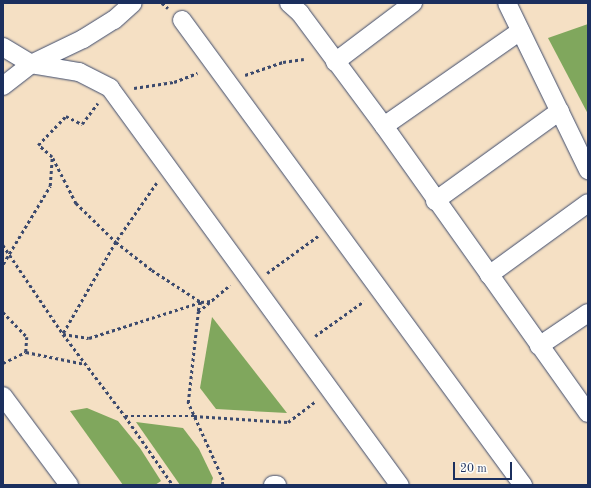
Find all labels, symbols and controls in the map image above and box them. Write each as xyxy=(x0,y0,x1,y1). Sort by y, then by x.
scale bar xyxy=(455,454,514,480)
text: 20 m xyxy=(460,463,487,475)

